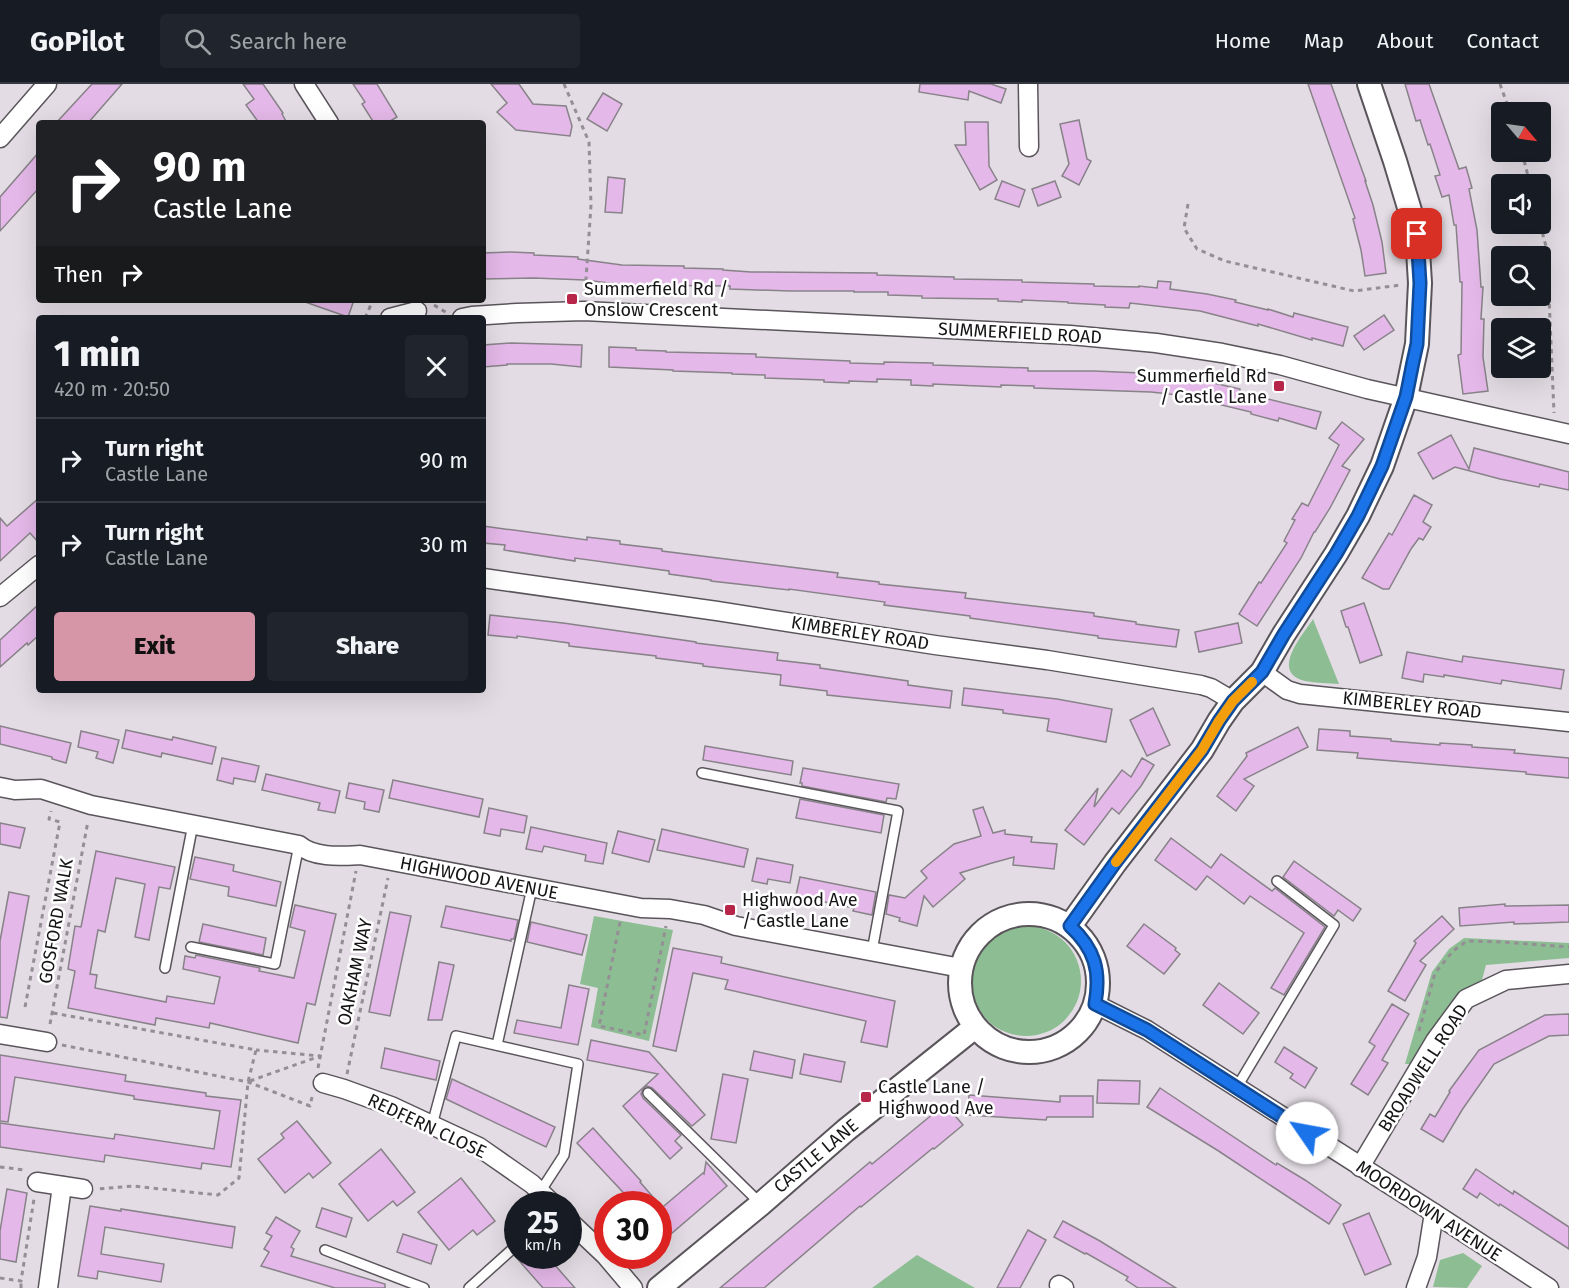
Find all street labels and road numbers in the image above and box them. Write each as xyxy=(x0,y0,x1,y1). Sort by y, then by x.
street label: SUMMERFIELD ROAD xyxy=(937,318,1103,348)
street label: KIMBERLEY ROAD xyxy=(789,611,931,655)
street label: KIMBERLEY ROAD xyxy=(1341,687,1483,723)
street label: HIGHWOOD AVENUE xyxy=(398,852,560,904)
street label: GOSFORD WALK xyxy=(34,856,78,985)
street label: OAKHAM WAY xyxy=(333,916,377,1027)
street label: BROADWELL ROAD xyxy=(1373,1000,1473,1136)
street label: REDFERN CLOSE xyxy=(364,1089,490,1163)
street label: CASTLE LANE xyxy=(769,1114,863,1198)
street label: MOORDOWN AVENUE xyxy=(1352,1156,1506,1266)

